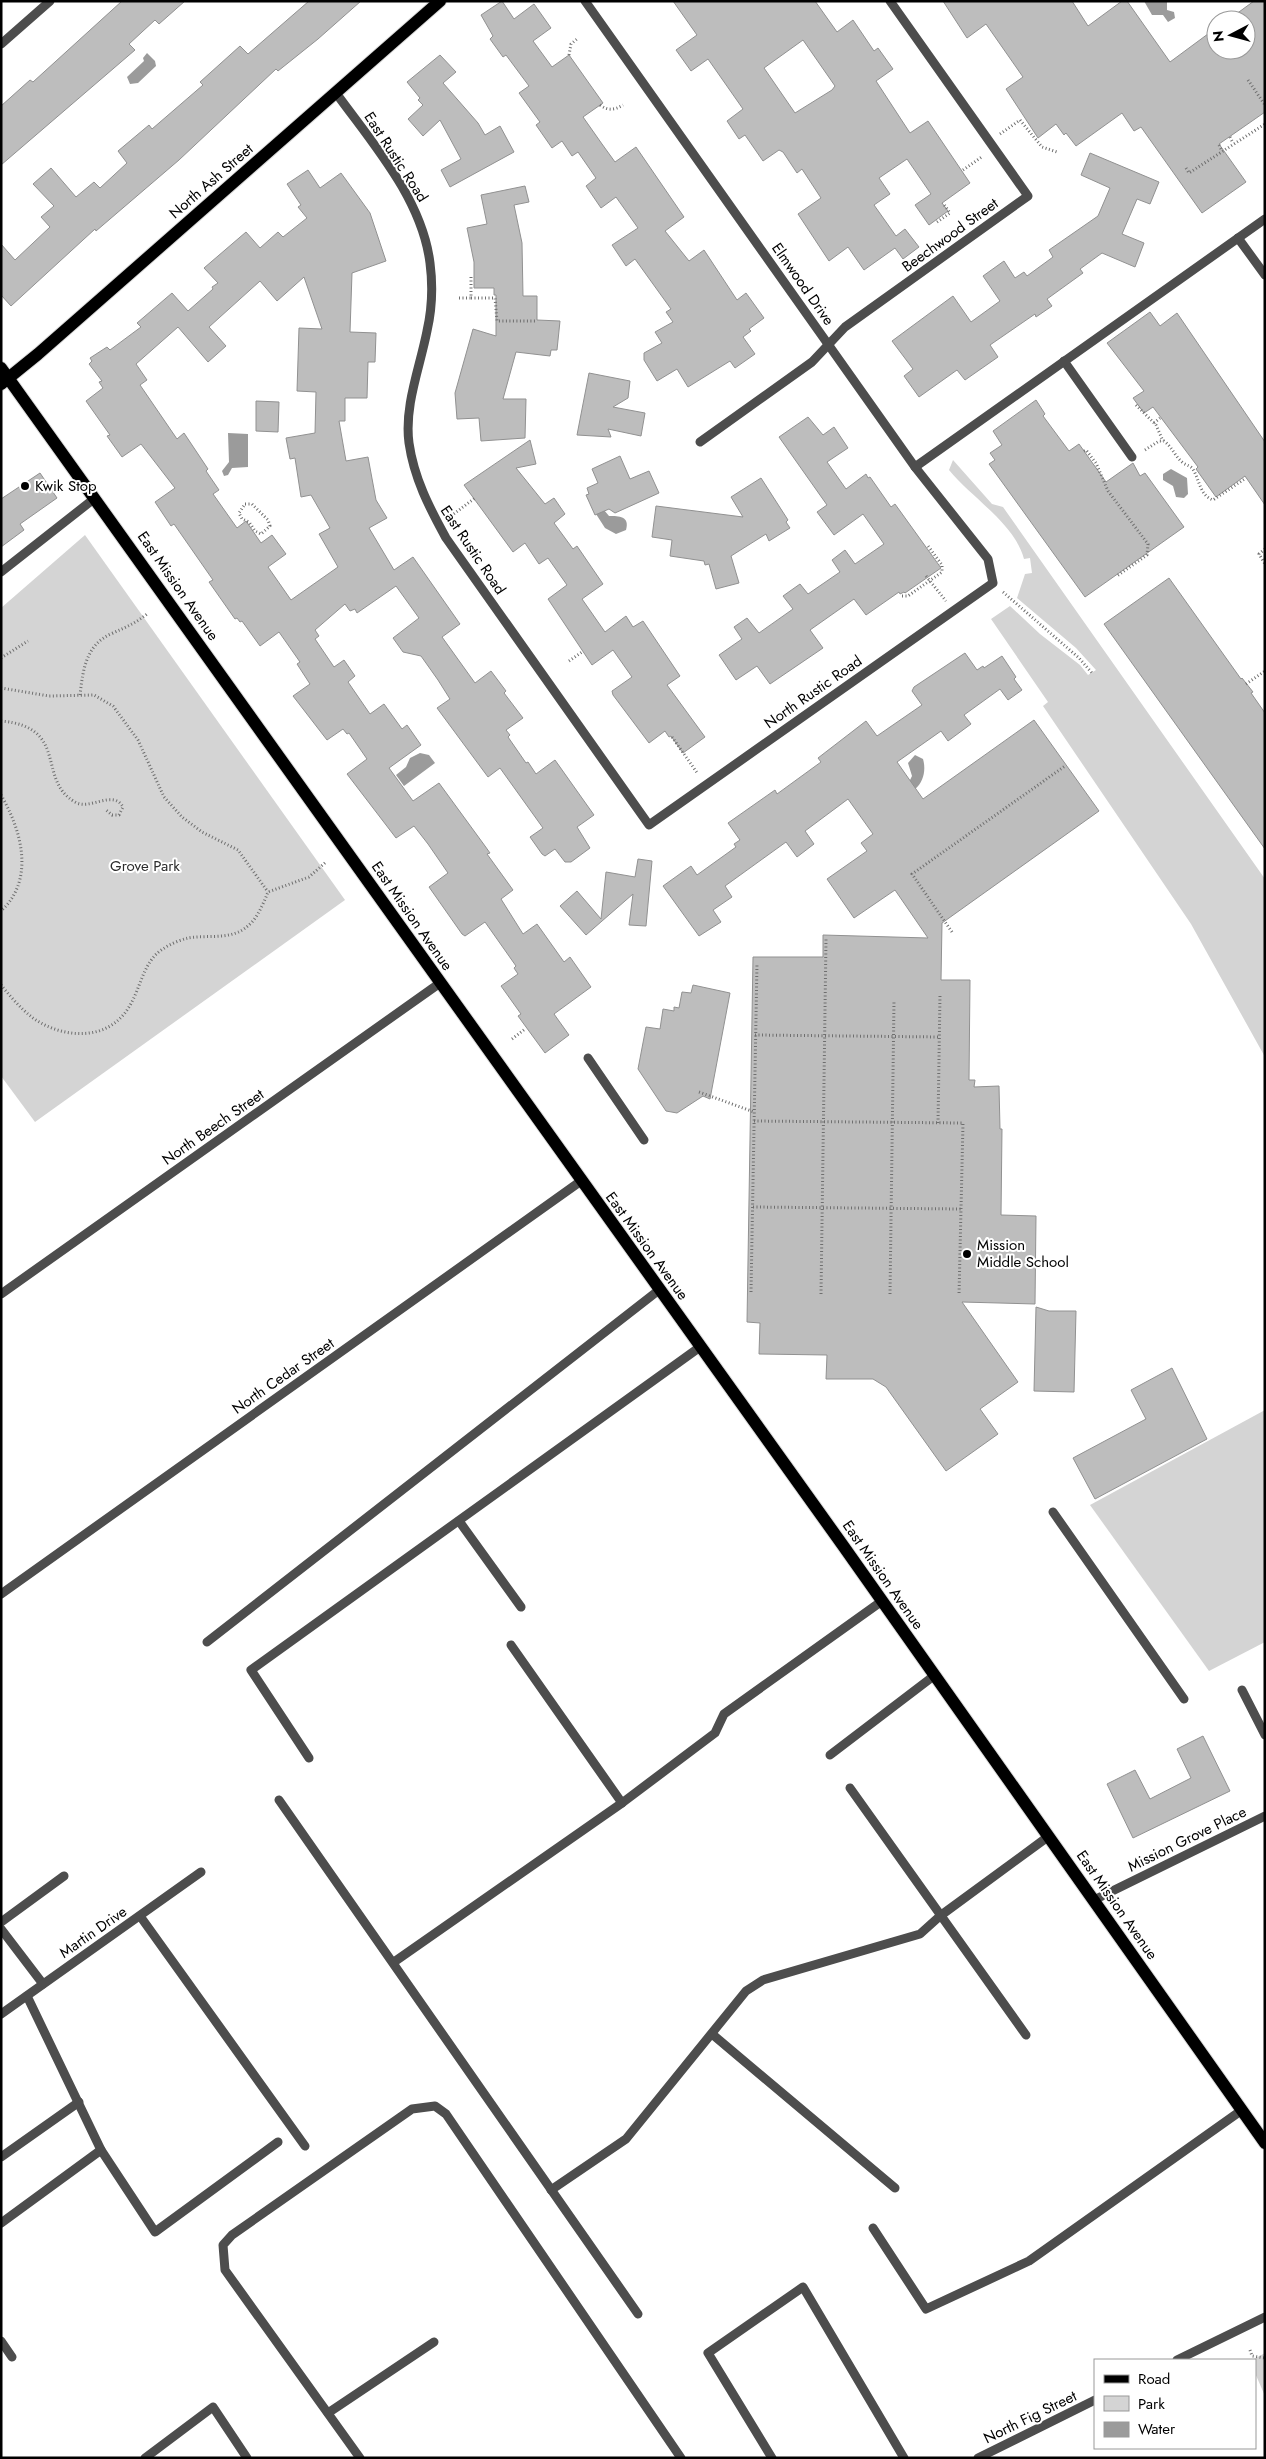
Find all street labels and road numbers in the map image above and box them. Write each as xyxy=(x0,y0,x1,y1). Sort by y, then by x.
street label: East Rustic Road xyxy=(359,108,433,206)
street label: North Ash Street xyxy=(164,138,258,224)
street label: Beechwood Street xyxy=(897,192,1003,277)
street label: Elmwood Drive xyxy=(766,238,840,330)
street label: East Rustic Road xyxy=(435,501,511,599)
street label: East Mission Avenue xyxy=(132,527,224,645)
street label: North Rustic Road xyxy=(760,650,866,734)
street label: East Mission Avenue xyxy=(366,857,458,975)
street label: North Beech Street xyxy=(158,1083,269,1170)
street label: East Mission Avenue xyxy=(600,1187,694,1305)
street label: North Cedar Street xyxy=(227,1332,339,1419)
street label: East Mission Avenue xyxy=(837,1516,929,1634)
street label: Mission Grove Place xyxy=(1124,1801,1250,1877)
street label: East Mission Avenue xyxy=(1071,1846,1163,1964)
street label: Martin Drive xyxy=(55,1901,131,1963)
street label: North Fig Street xyxy=(980,2385,1081,2449)

